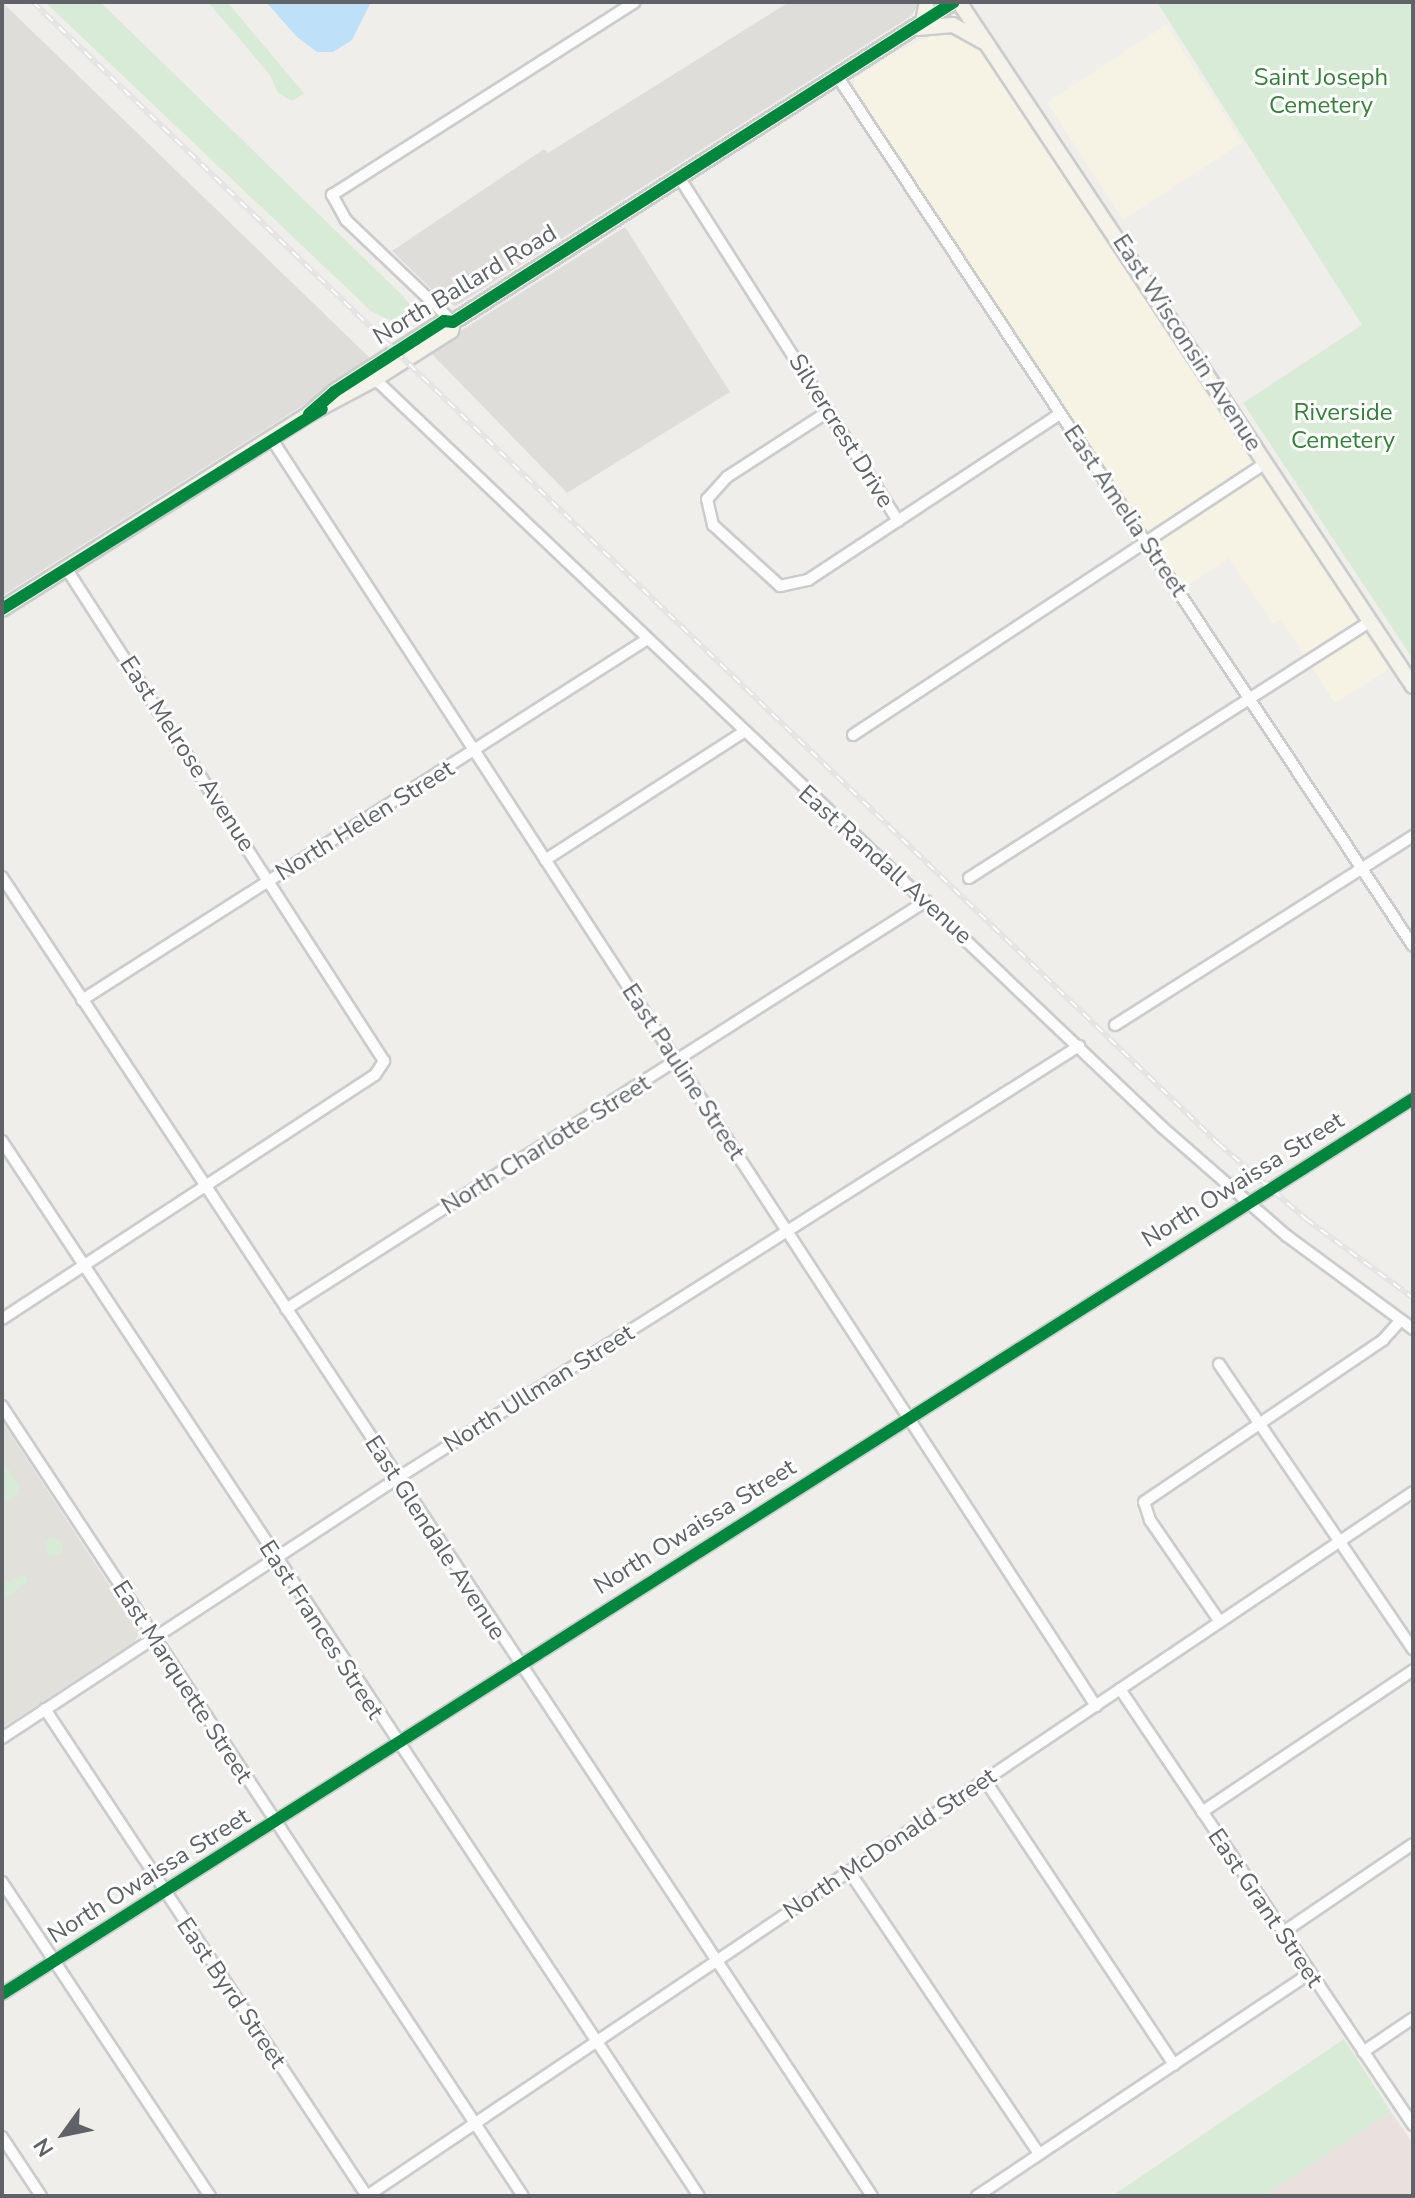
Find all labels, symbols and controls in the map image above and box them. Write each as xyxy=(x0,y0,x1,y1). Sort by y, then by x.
park label: Saint Joseph Cemetery xyxy=(1254,64,1388,120)
street label: North Ballard Road xyxy=(368,219,562,351)
street label: East Wisconsin Avenue xyxy=(1106,229,1268,457)
street label: Silvercrest Drive xyxy=(782,349,900,513)
park label: Riverside Cemetery xyxy=(1291,399,1395,455)
street label: East Amelia Street xyxy=(1057,420,1193,602)
street label: East Melrose Avenue xyxy=(113,651,261,857)
street label: North Helen Street xyxy=(271,755,459,887)
street label: East Randall Avenue xyxy=(792,779,978,951)
street label: East Pauline Street xyxy=(615,979,751,1165)
street label: North Charlotte Street xyxy=(436,1069,656,1221)
street label: North Owaissa Street xyxy=(1137,1106,1349,1254)
street label: North Ullman Street xyxy=(439,1319,639,1459)
street label: East Glendale Avenue xyxy=(358,1431,512,1645)
street label: North Owaissa Street xyxy=(589,1453,801,1601)
street label: East Frances Street xyxy=(253,1535,389,1725)
street label: East Marquette Street xyxy=(106,1576,258,1788)
street label: North McDonald Street xyxy=(778,1762,1002,1926)
street label: North Owaissa Street xyxy=(43,1802,255,1950)
street label: East Grant Street xyxy=(1201,1823,1329,1993)
street label: East Byrd Street xyxy=(170,1912,292,2074)
north arrow xyxy=(24,2094,104,2174)
text: N xyxy=(27,2132,61,2162)

